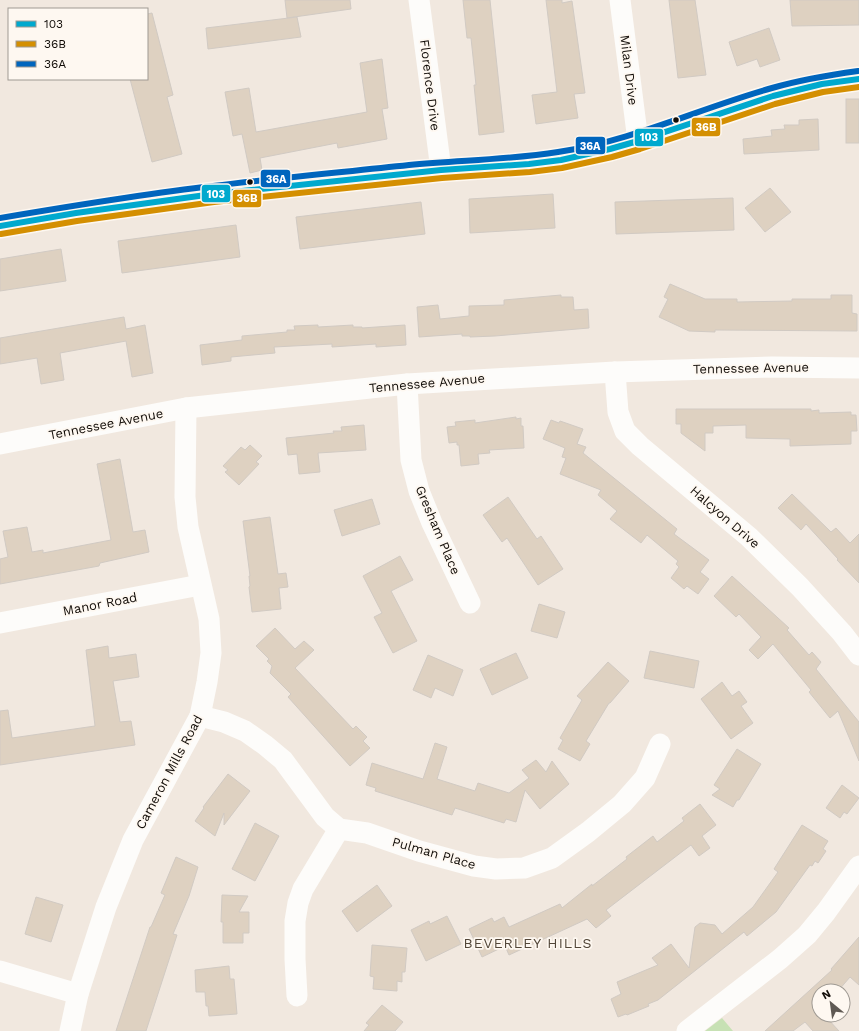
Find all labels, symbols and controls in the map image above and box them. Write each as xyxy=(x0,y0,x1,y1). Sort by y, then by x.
legend xyxy=(8,8,148,80)
text: 103 xyxy=(44,17,63,31)
street label: Milan Drive xyxy=(617,34,641,106)
text: 36B xyxy=(44,37,66,51)
street label: Florence Drive xyxy=(417,38,443,132)
text: 36A xyxy=(44,57,66,71)
unlabelled marker xyxy=(671,115,681,125)
line badge: 36B xyxy=(691,117,721,137)
text: 36B xyxy=(696,121,717,134)
line badge: 103 xyxy=(634,128,664,147)
text: 103 xyxy=(640,131,659,144)
line badge: 36A xyxy=(575,136,606,155)
text: 36A xyxy=(580,140,601,153)
line badge: 36A xyxy=(260,169,291,188)
text: 36A xyxy=(266,173,287,186)
unlabelled marker xyxy=(245,177,255,187)
line badge: 103 xyxy=(201,184,231,203)
text: 103 xyxy=(207,188,226,201)
line badge: 36B xyxy=(232,189,262,208)
text: 36B xyxy=(237,192,258,205)
street label: Tennessee Avenue xyxy=(693,359,809,377)
street label: Tennessee Avenue xyxy=(369,370,485,396)
street label: Tennessee Avenue xyxy=(48,406,164,442)
street label: Gresham Place xyxy=(413,483,463,577)
street label: Halcyon Drive xyxy=(687,483,763,551)
street label: Manor Road xyxy=(62,589,138,619)
street label: Cameron Mills Road xyxy=(133,712,205,832)
street label: Pulman Place xyxy=(391,834,477,872)
district label: BEVERLEY HILLS xyxy=(463,935,593,951)
north arrow xyxy=(811,983,851,1023)
text: N xyxy=(820,987,833,1002)

